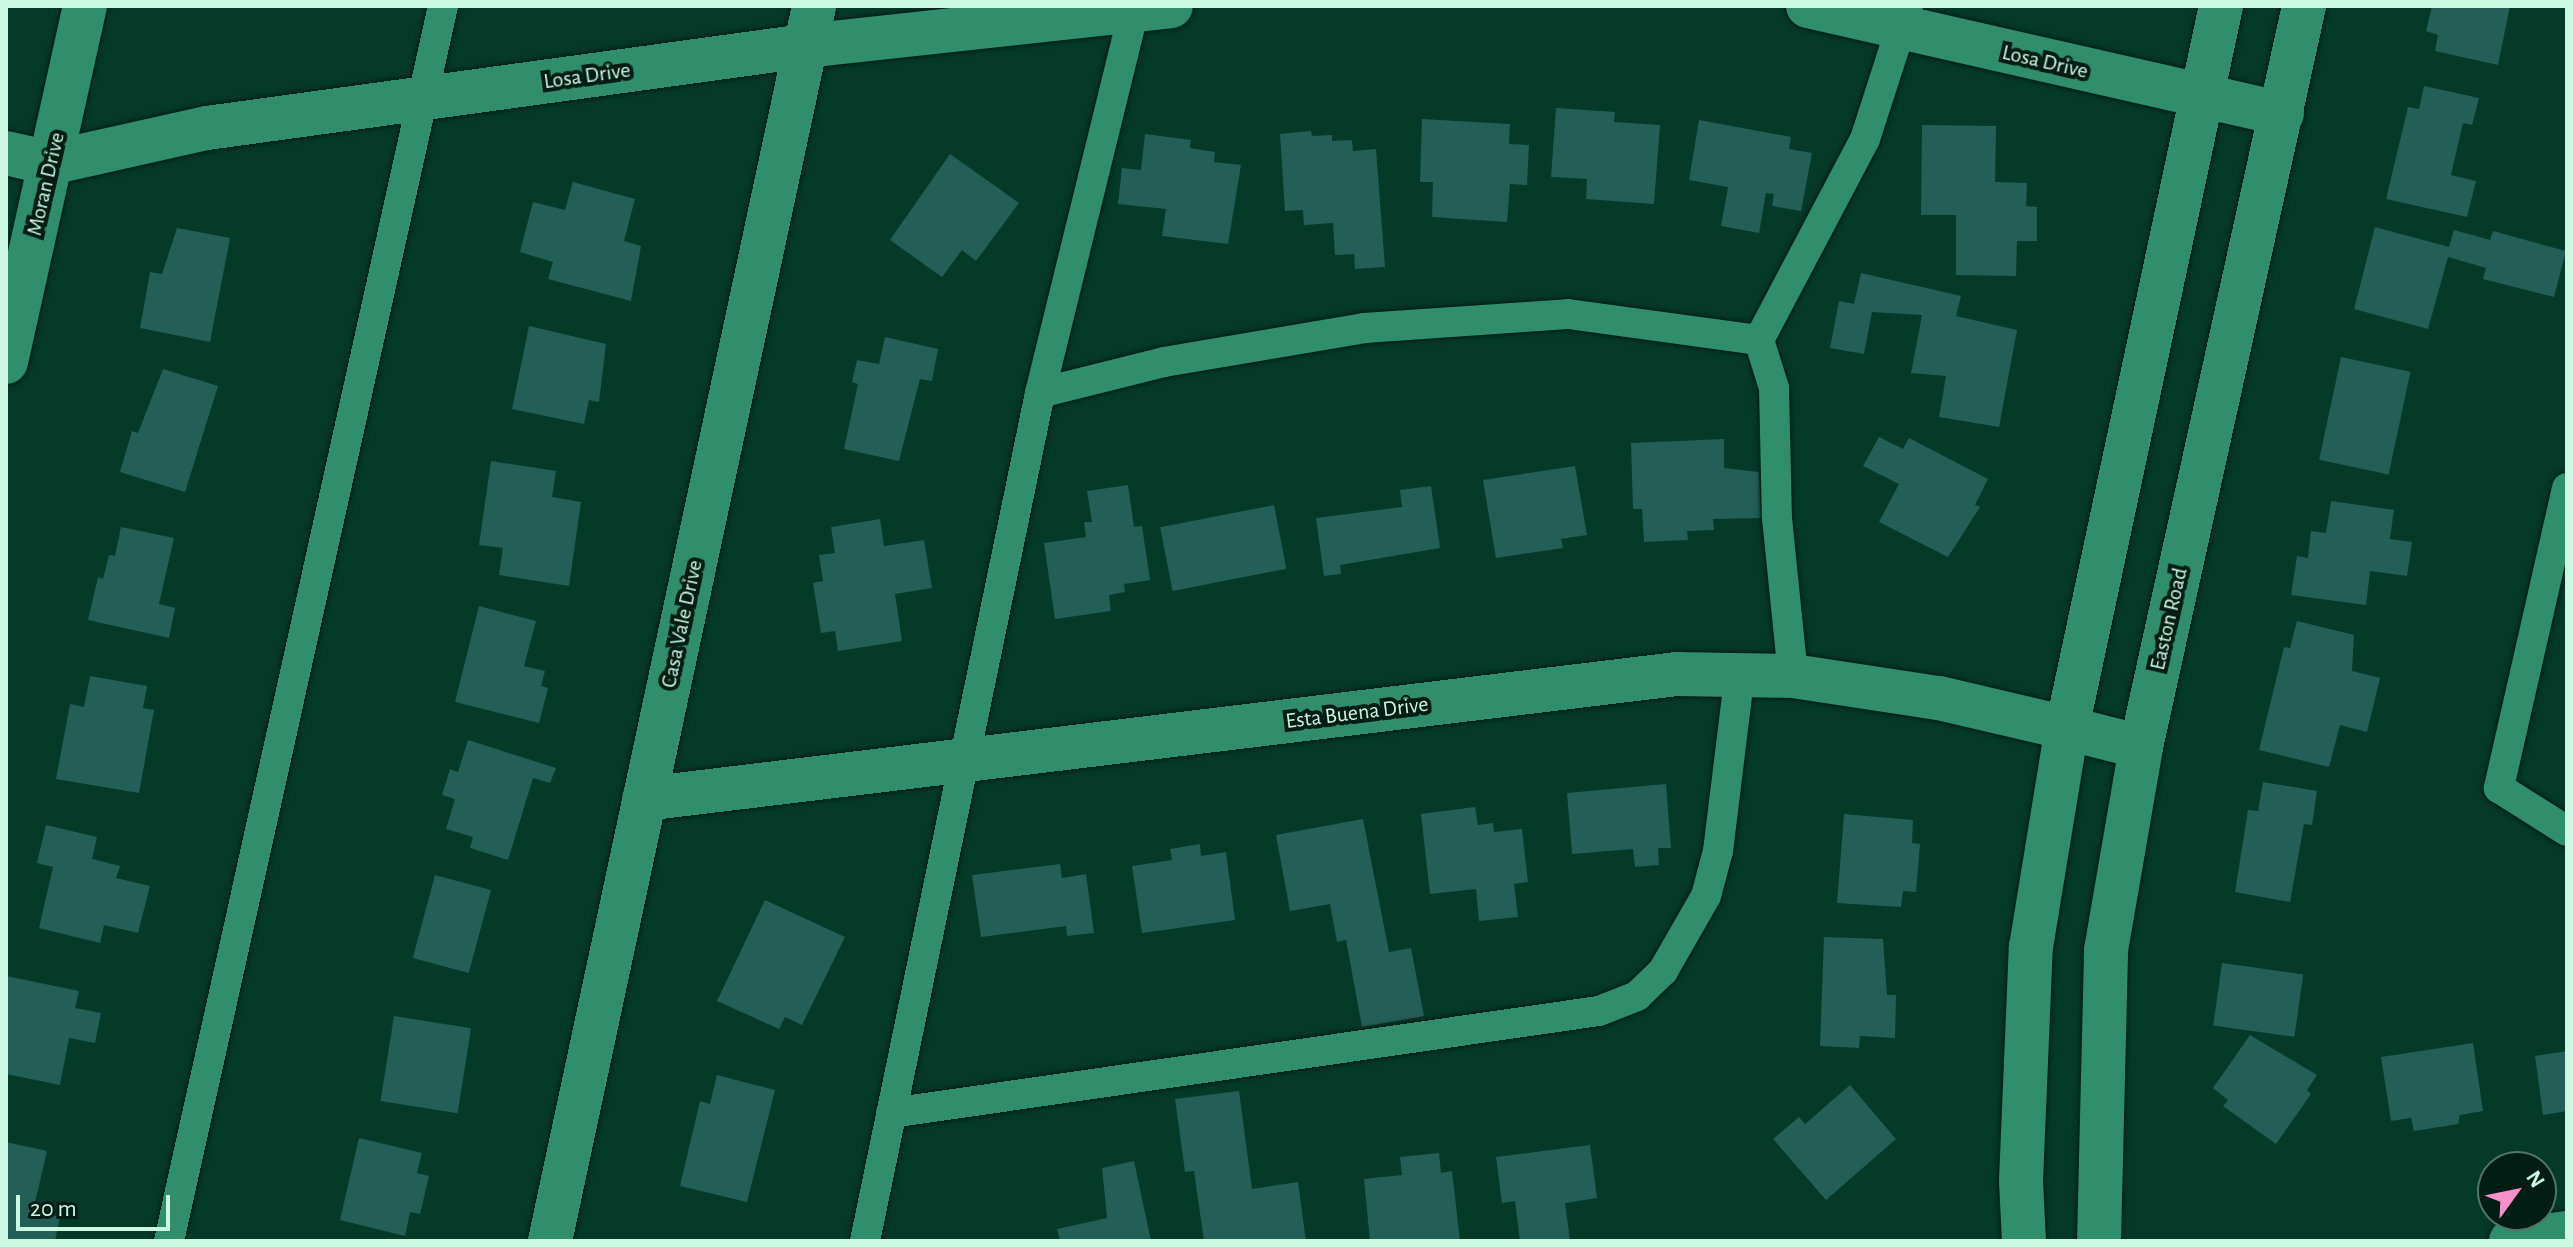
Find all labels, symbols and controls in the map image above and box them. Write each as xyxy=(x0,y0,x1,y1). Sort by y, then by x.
street label: Losa Drive xyxy=(1999,39,2091,85)
street label: Losa Drive xyxy=(542,57,632,95)
street label: Moran Drive xyxy=(21,130,71,238)
street label: Casa Vale Drive xyxy=(656,558,708,690)
street label: Easton Road xyxy=(2144,565,2194,673)
street label: Esta Buena Drive xyxy=(1284,691,1430,735)
north arrow xyxy=(2477,1151,2557,1231)
text: N xyxy=(2522,1167,2549,1191)
scale bar xyxy=(20,1179,174,1229)
text: 20 m xyxy=(30,1197,77,1221)

